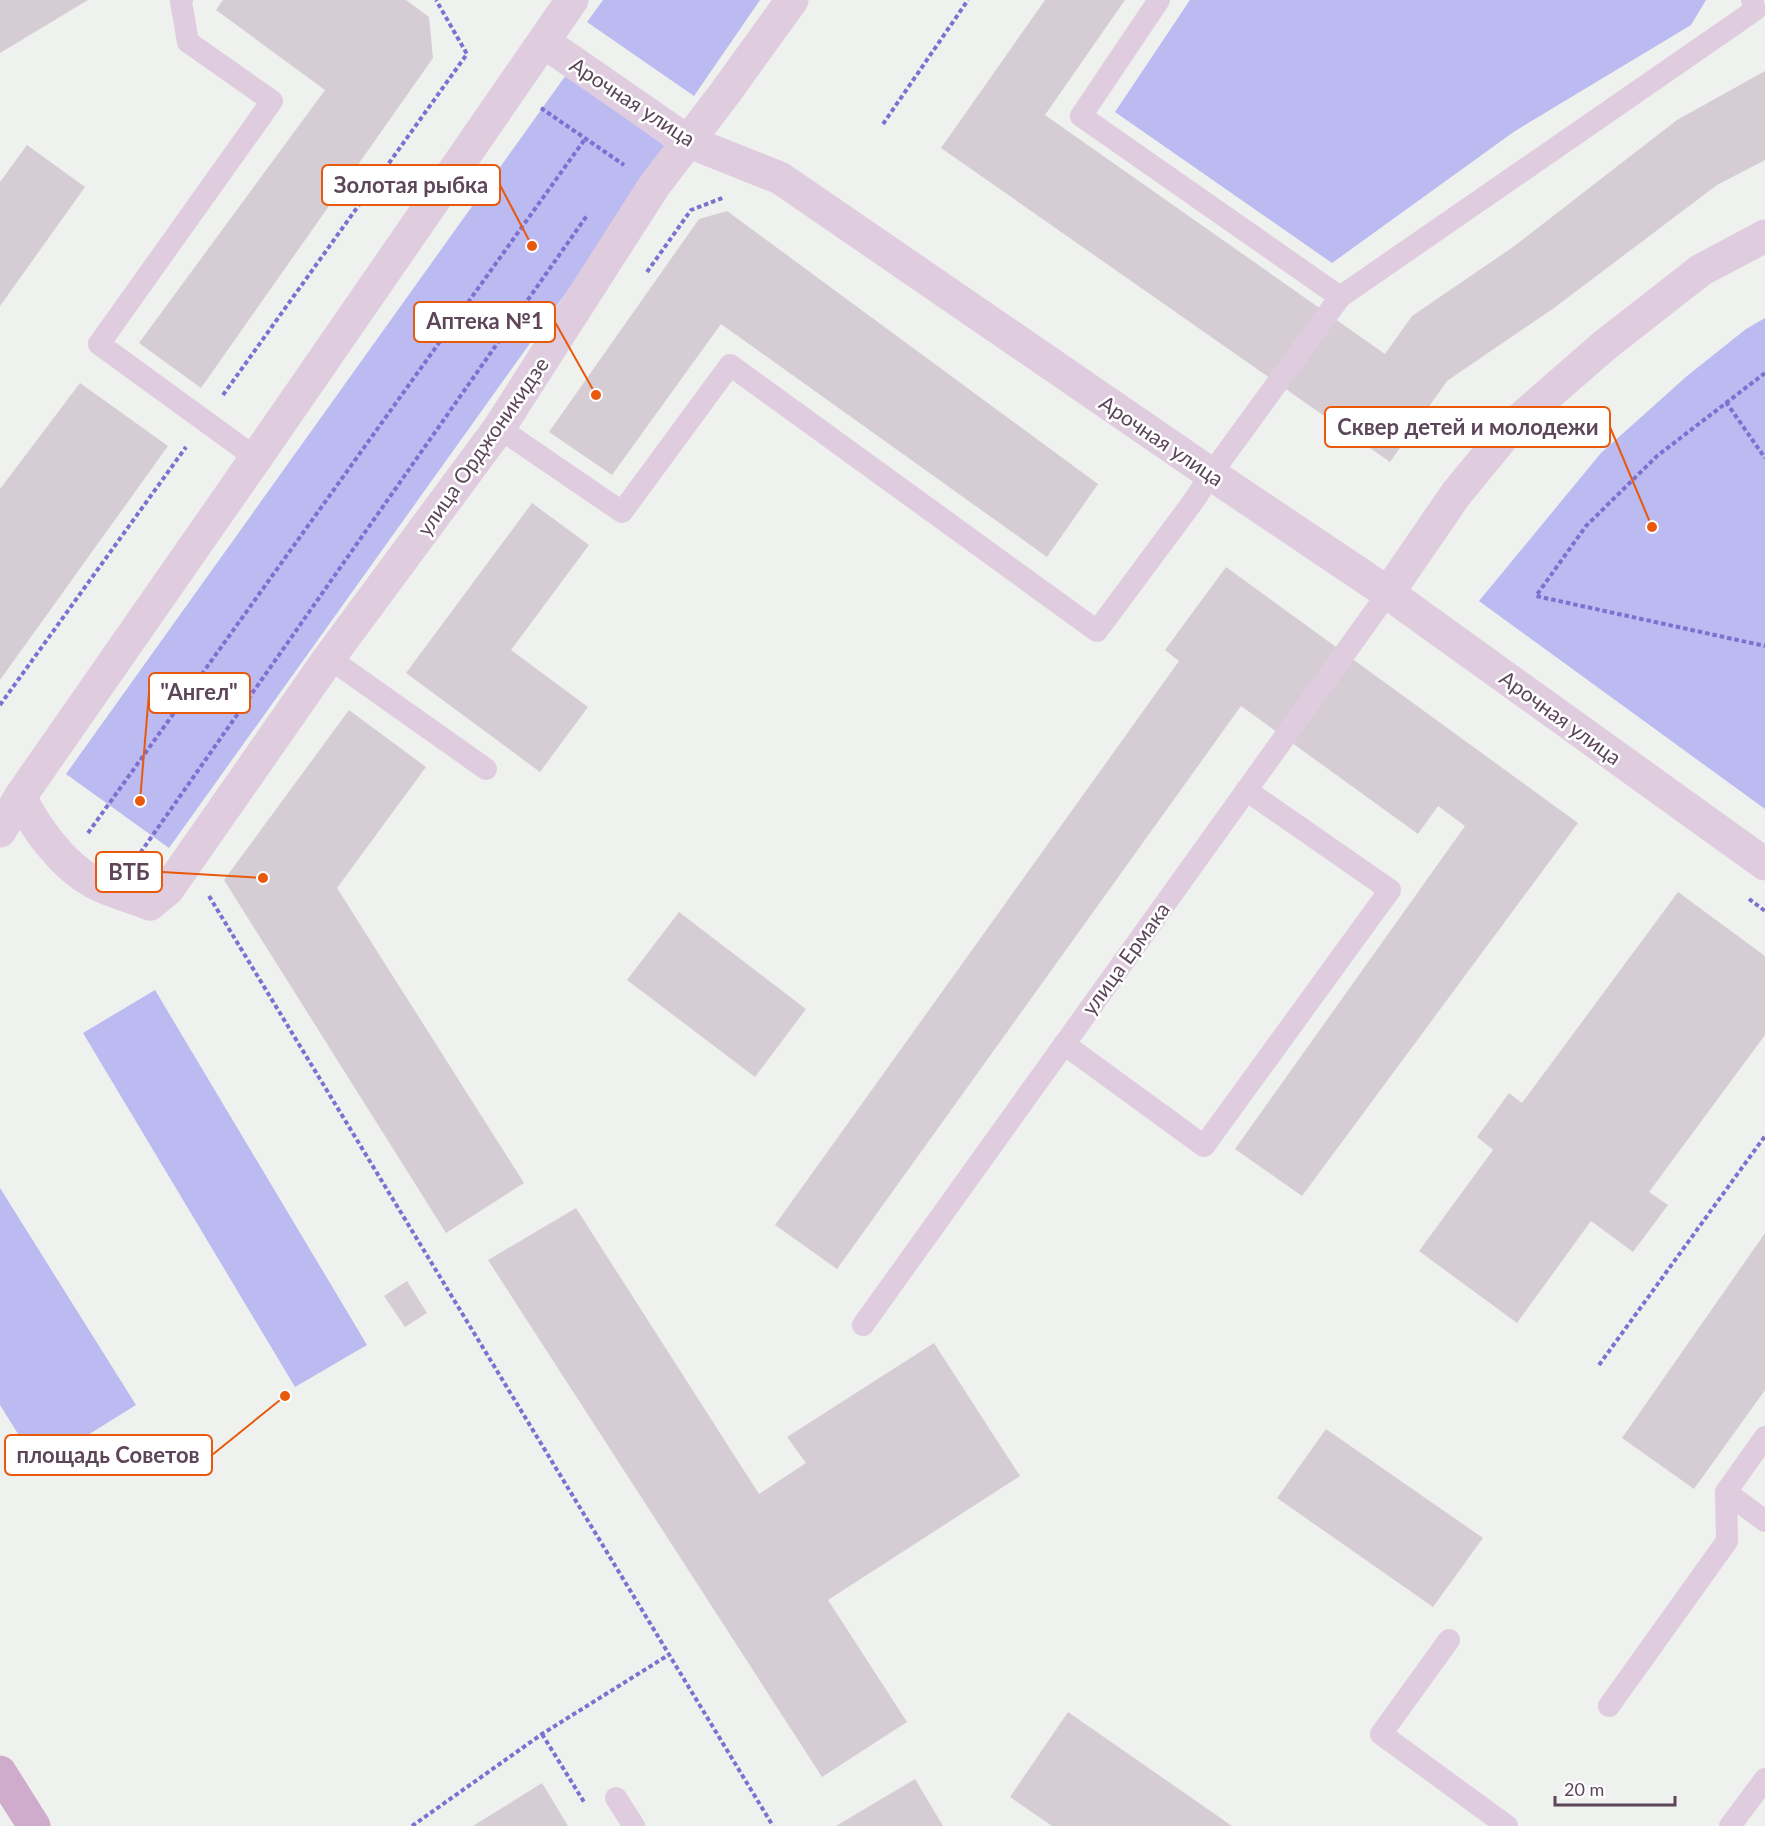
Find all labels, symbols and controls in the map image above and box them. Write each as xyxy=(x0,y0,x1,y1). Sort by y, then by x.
street label: Арочная улица xyxy=(566,51,700,151)
callout: Золотая рыбка xyxy=(322,165,500,205)
text: Золотая рыбка xyxy=(334,171,488,198)
callout: Аптека №1 xyxy=(414,302,555,342)
text: Аптека №1 xyxy=(425,307,544,334)
street label: улица Орджоникидзе xyxy=(411,352,553,540)
street label: Арочная улица xyxy=(1095,389,1229,491)
callout: Сквер детей и молодежи xyxy=(1325,407,1610,447)
text: Сквер детей и молодежи xyxy=(1337,413,1599,440)
street label: Арочная улица xyxy=(1495,665,1627,769)
callout: "Ангел" xyxy=(149,673,250,713)
text: "Ангел" xyxy=(160,678,238,705)
callout: ВТБ xyxy=(96,852,162,892)
text: ВТБ xyxy=(108,858,150,885)
street label: улица Ермака xyxy=(1076,897,1174,1019)
callout: площадь Советов xyxy=(5,1435,212,1475)
text: площадь Советов xyxy=(16,1441,200,1468)
scale bar xyxy=(1555,1769,1675,1807)
text: 20 m xyxy=(1564,1778,1604,1800)

